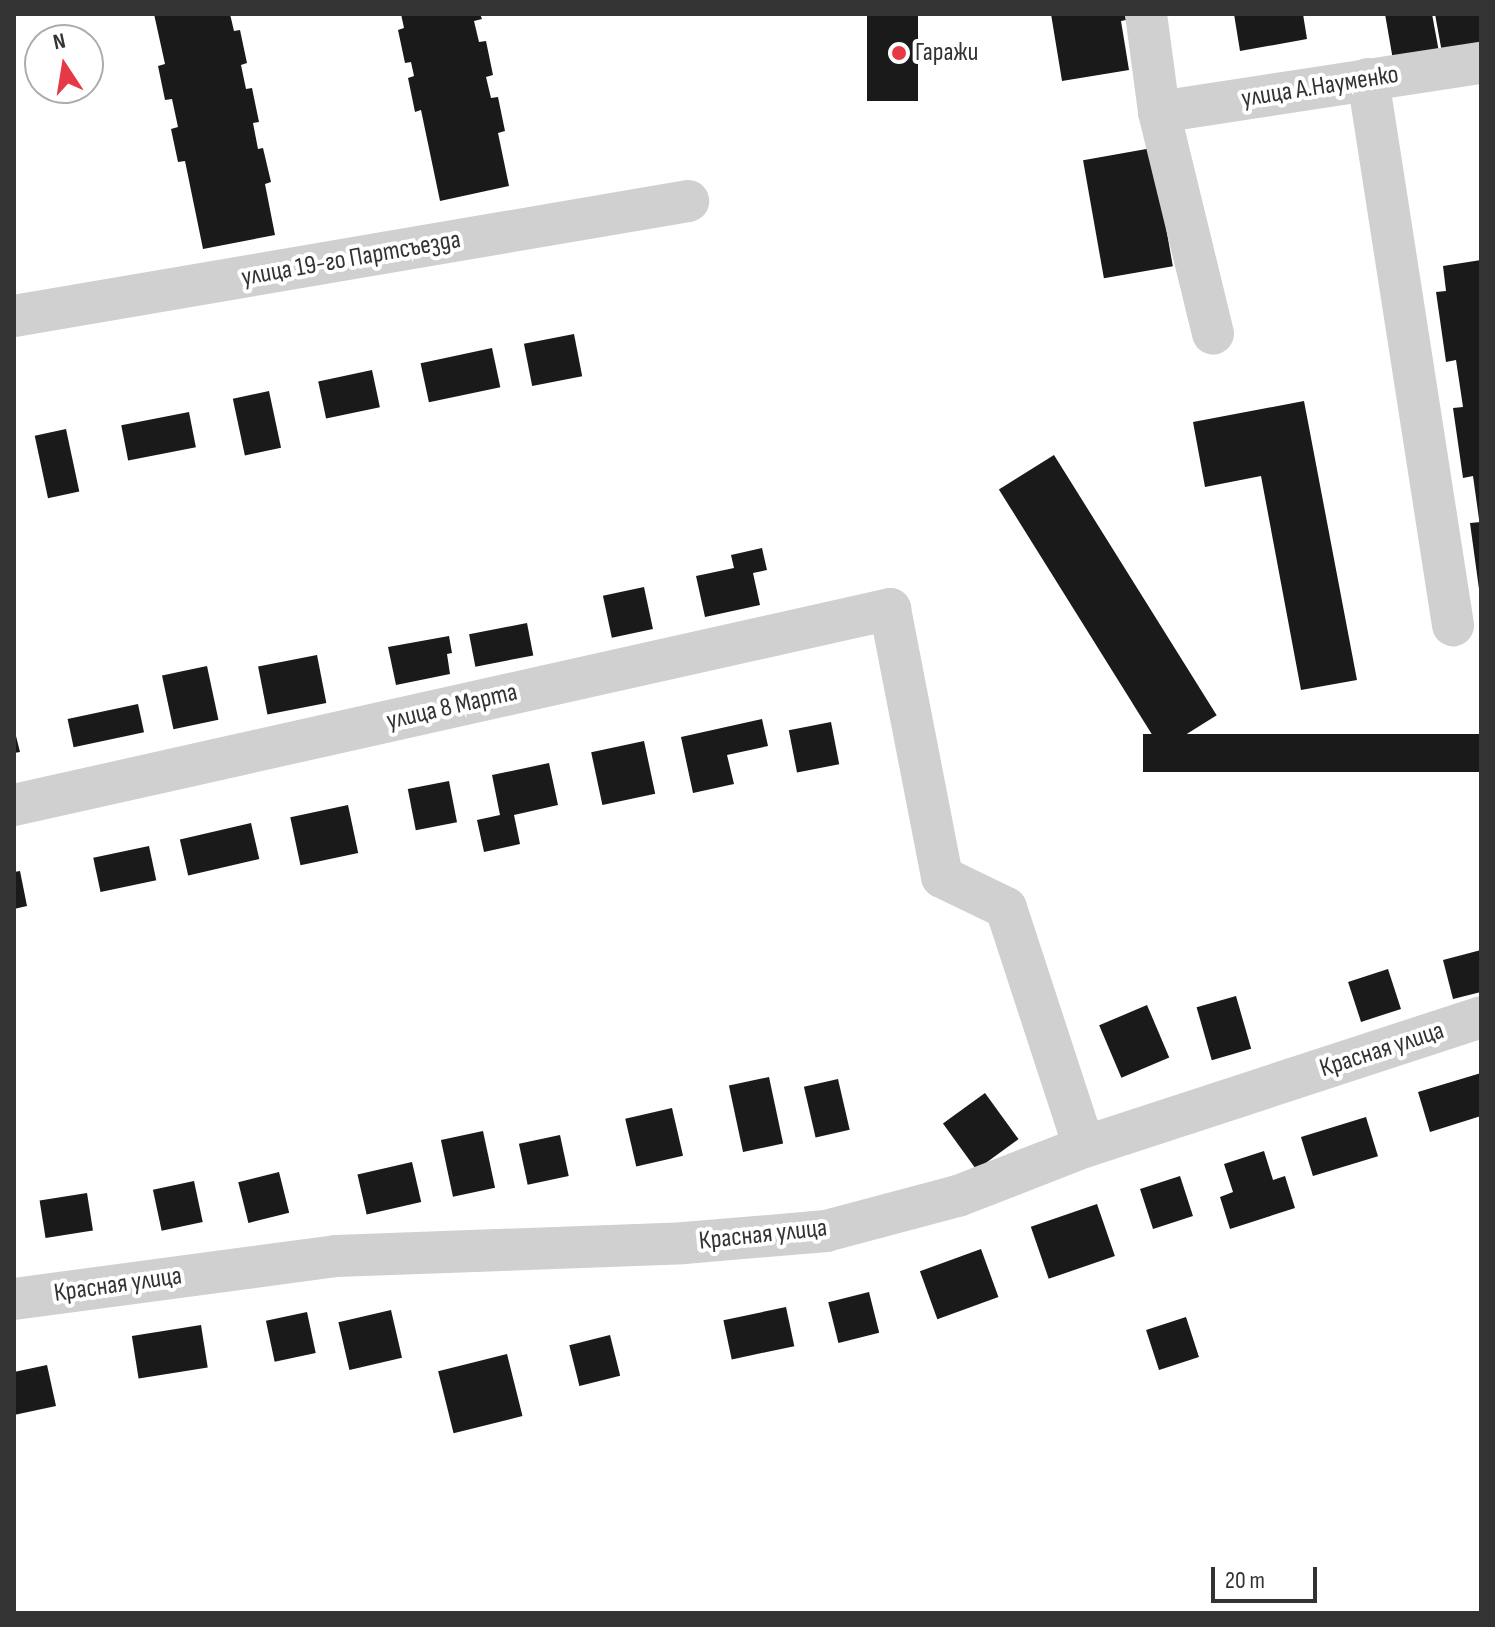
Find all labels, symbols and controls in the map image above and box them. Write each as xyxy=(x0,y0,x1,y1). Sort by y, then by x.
north arrow xyxy=(24,24,104,104)
text: N xyxy=(51,28,68,56)
place label: Гаражи xyxy=(915,37,978,69)
marker: Гаражи xyxy=(890,44,908,62)
street label: улица А.Науменко xyxy=(1239,59,1401,115)
street label: улица 19-го Партсъезда xyxy=(239,224,463,294)
street label: улица 8 Марта xyxy=(384,677,520,737)
street label: Красная улица xyxy=(1316,1015,1448,1085)
street label: Красная улица xyxy=(697,1213,829,1257)
street label: Красная улица xyxy=(52,1261,184,1309)
scale bar xyxy=(1215,1551,1321,1601)
text: 20 m xyxy=(1225,1566,1265,1595)

